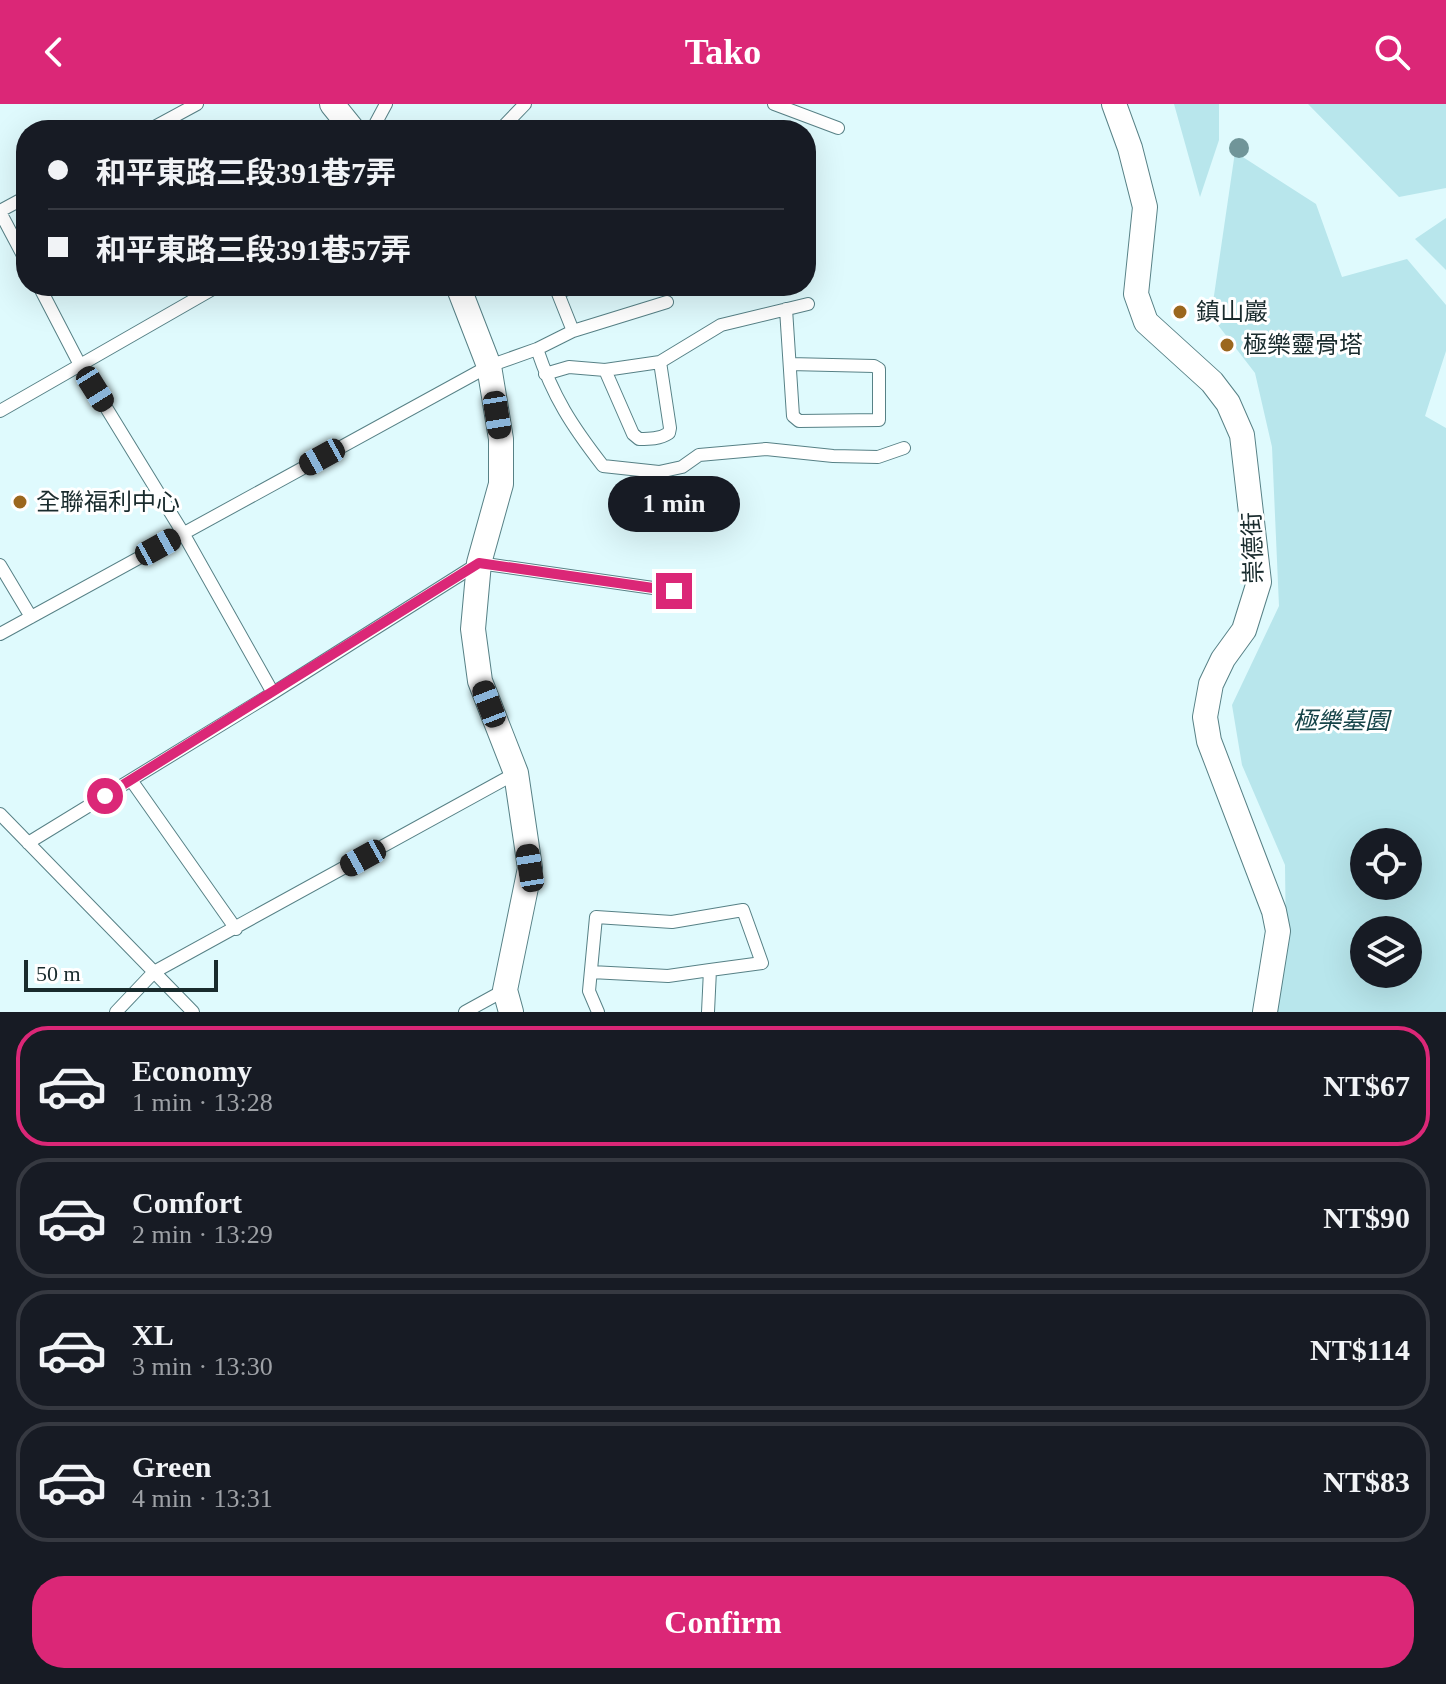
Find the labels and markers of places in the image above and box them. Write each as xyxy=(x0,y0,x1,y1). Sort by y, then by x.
place label: 鎮山巖 xyxy=(1196,299,1268,325)
marker: 鎮山巖 xyxy=(1171,303,1189,321)
place label: 極樂靈骨塔 xyxy=(1243,332,1363,358)
marker: 極樂靈骨塔 xyxy=(1218,336,1236,354)
place label: 全聯福利中心 xyxy=(36,489,180,515)
marker: 全聯福利中心 xyxy=(11,493,29,511)

